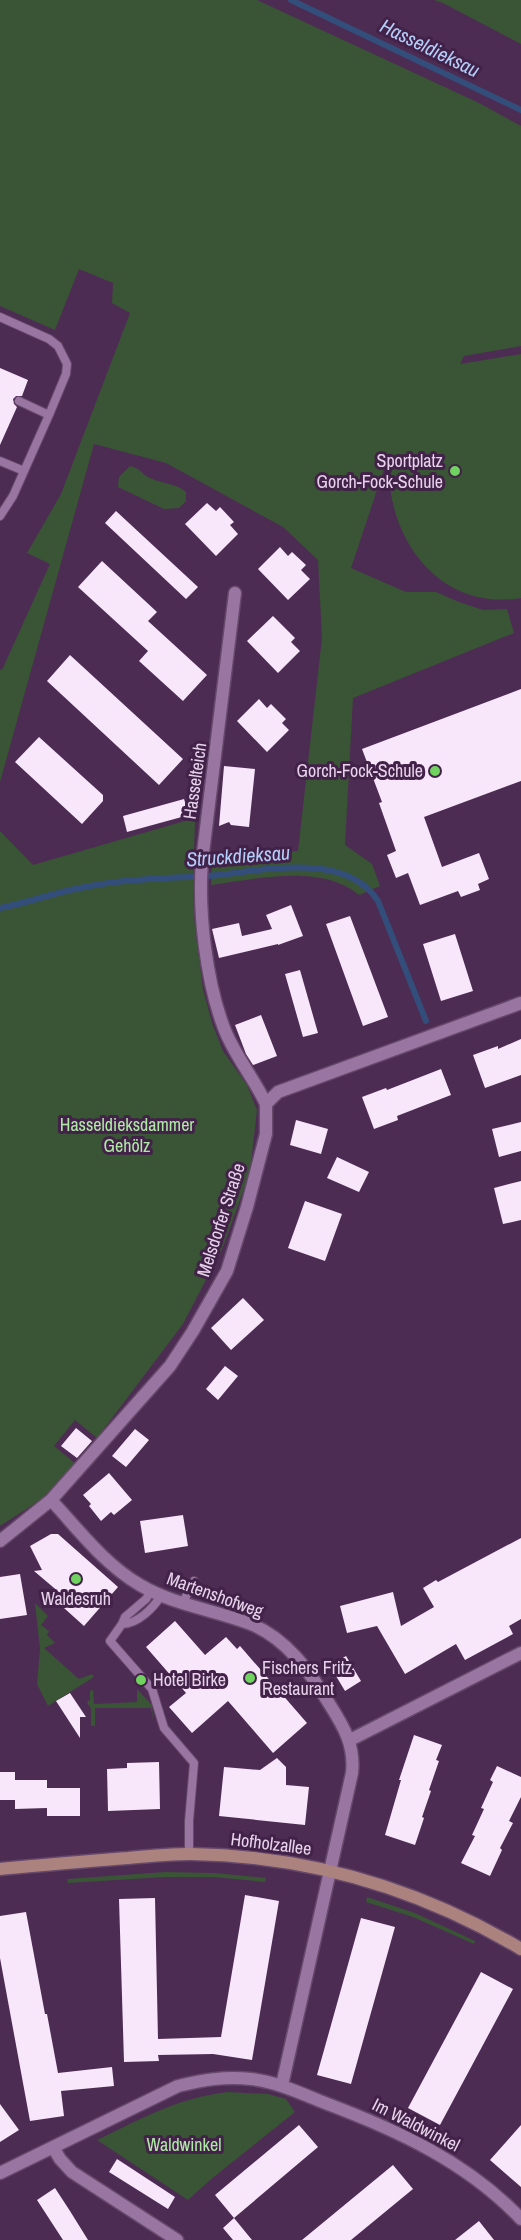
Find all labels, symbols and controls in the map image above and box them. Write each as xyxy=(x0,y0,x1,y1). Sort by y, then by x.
water label: Hasseldieksau xyxy=(376,12,484,83)
place label: Sportplatz Gorch-Fock-Schule xyxy=(317,448,443,494)
marker: Sportplatz Gorch-Fock-Schule xyxy=(448,464,462,478)
street label: Hasselteich xyxy=(177,741,212,821)
place label: Gorch-Fock-Schule xyxy=(297,758,423,783)
marker: Gorch-Fock-Schule xyxy=(428,764,442,778)
water label: Struckdieksau xyxy=(185,838,291,873)
park label: Hasseldieksdammer Gehölz xyxy=(60,1112,194,1158)
street label: Melsdorfer Straße xyxy=(190,1160,251,1280)
street label: Martenshofweg xyxy=(163,1566,268,1624)
marker: Waldesruh xyxy=(69,1572,83,1586)
place label: Waldesruh xyxy=(41,1586,111,1611)
place label: Fischers Fritz Restaurant xyxy=(262,1655,352,1701)
place label: Hotel Birke xyxy=(153,1667,226,1692)
marker: Fischers Fritz Restaurant xyxy=(243,1671,257,1685)
marker: Hotel Birke xyxy=(134,1673,148,1687)
street label: Hofholzallee xyxy=(229,1826,313,1861)
street label: Im Waldwinkel xyxy=(368,2092,464,2157)
park label: Waldwinkel xyxy=(147,2132,221,2157)

